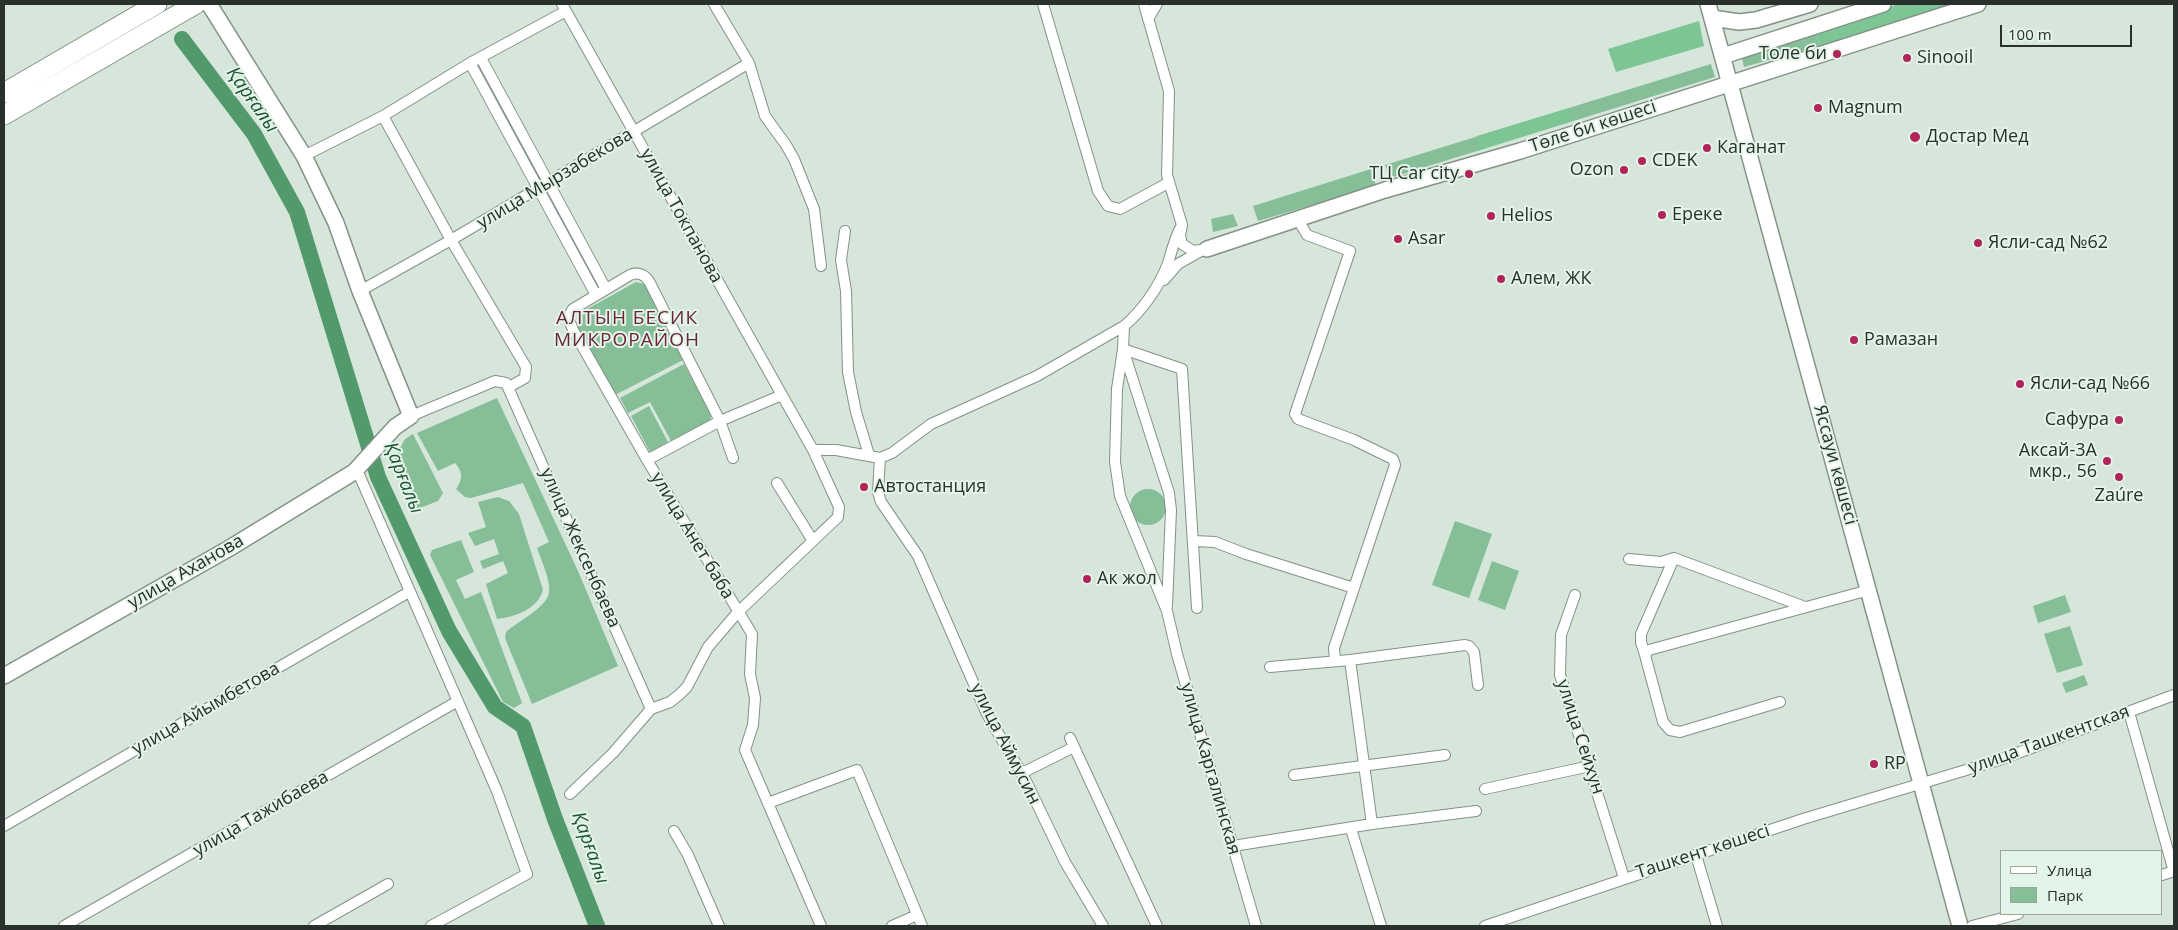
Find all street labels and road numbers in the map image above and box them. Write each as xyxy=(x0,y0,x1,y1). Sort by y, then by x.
street label: Төле би көшесі xyxy=(1527,96,1659,158)
street label: улица Мырзабекова xyxy=(473,124,637,234)
street label: улица Токпанова xyxy=(635,145,727,287)
street label: Яссауи көшесі xyxy=(1809,403,1861,527)
street label: улица Жексенбаева xyxy=(535,465,625,631)
street label: улица Анет баба xyxy=(646,469,738,603)
street label: улица Аханова xyxy=(124,530,248,614)
street label: улица Айымбетова xyxy=(128,658,284,760)
street label: улица Сейхун xyxy=(1551,677,1609,797)
street label: улица Аймусин xyxy=(965,680,1045,808)
street label: улица Каргалинская xyxy=(1175,681,1245,857)
street label: улица Ташкентская xyxy=(1966,701,2132,779)
street label: улица Тажибаева xyxy=(190,767,332,861)
street label: Ташкент көшесі xyxy=(1633,820,1773,884)

